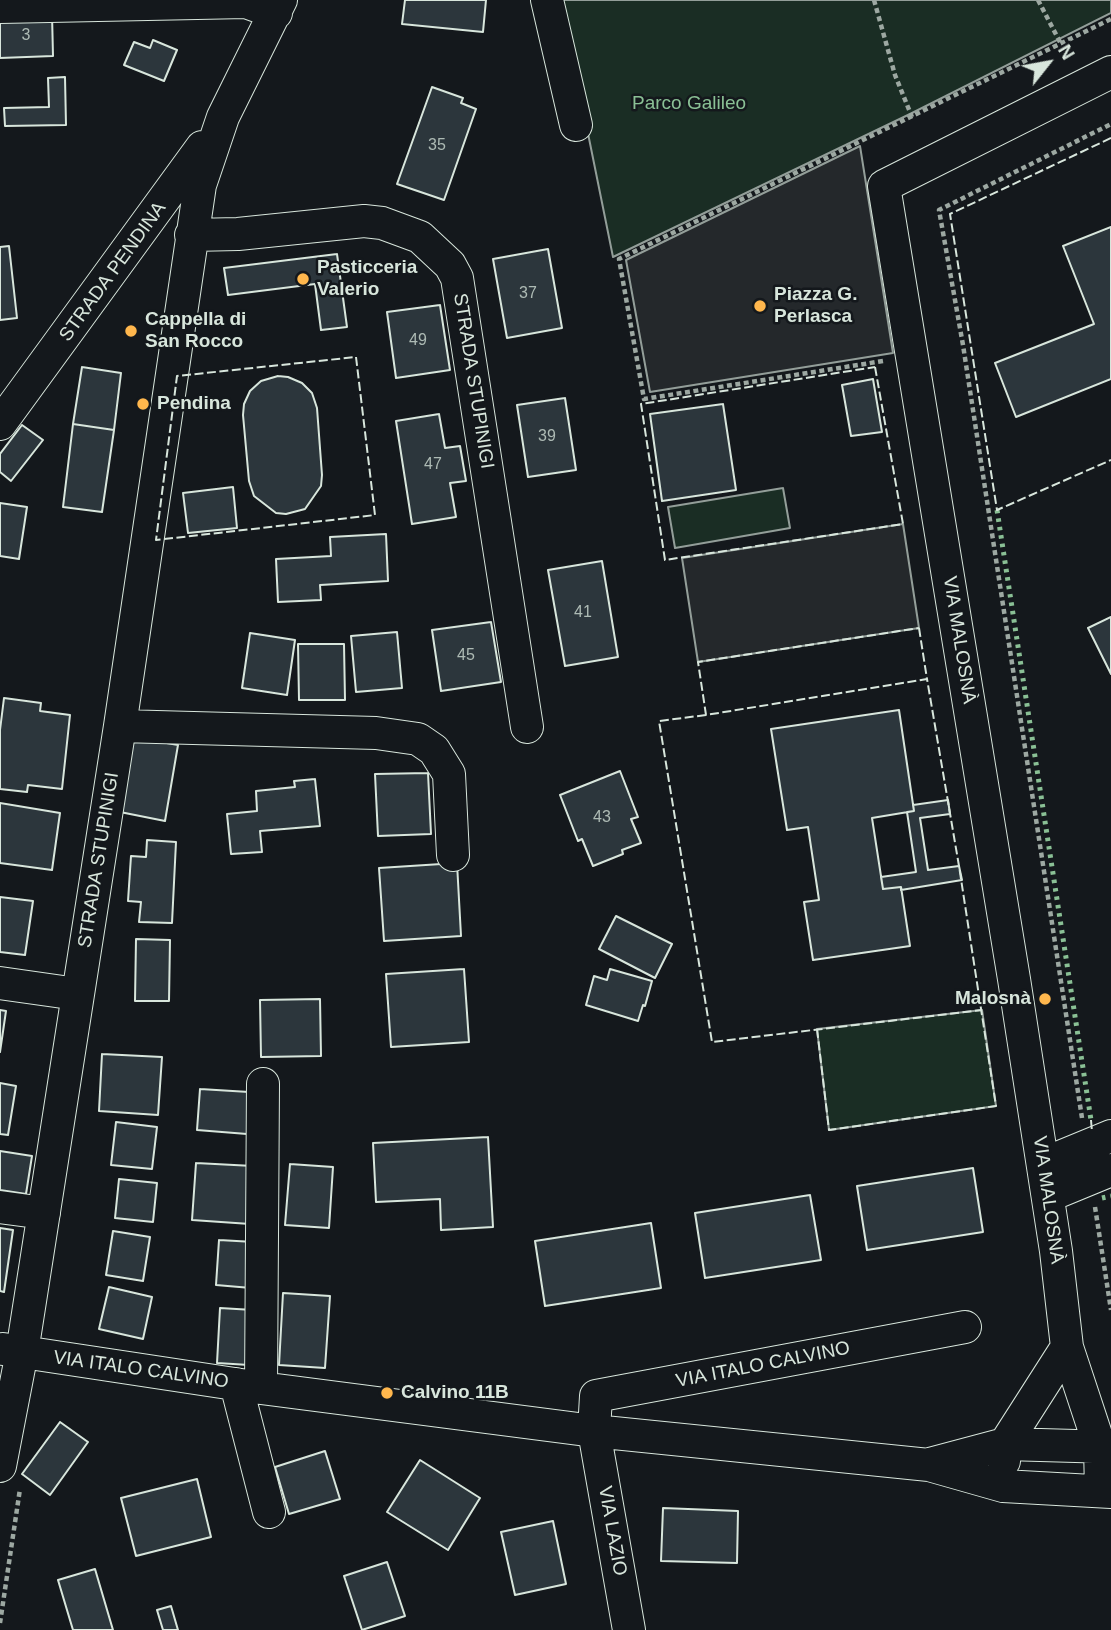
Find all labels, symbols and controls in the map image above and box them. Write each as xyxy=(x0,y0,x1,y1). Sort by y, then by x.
house number: 3 xyxy=(22,26,30,46)
north arrow xyxy=(1013,28,1083,98)
text: N xyxy=(1054,41,1079,63)
park label: Parco Galileo xyxy=(632,93,746,115)
house number: 35 xyxy=(428,136,446,156)
street label: STRADA PENDINA xyxy=(55,198,171,346)
place label: Pasticceria Valerio xyxy=(317,257,417,301)
marker: Pasticceria Valerio xyxy=(295,271,311,287)
house number: 37 xyxy=(519,284,537,304)
place label: Piazza G. Perlasca xyxy=(774,284,857,328)
street label: STRADA STUPINIGI xyxy=(448,292,498,470)
marker: Piazza G. Perlasca xyxy=(752,298,768,314)
place label: Cappella di San Rocco xyxy=(145,309,246,353)
marker: Cappella di San Rocco xyxy=(123,323,139,339)
house number: 49 xyxy=(409,331,427,351)
place label: Pendina xyxy=(157,393,231,415)
marker: Pendina xyxy=(135,396,151,412)
house number: 39 xyxy=(538,427,556,447)
house number: 47 xyxy=(424,455,442,475)
street label: VIA MALOSNÀ xyxy=(938,575,980,705)
house number: 41 xyxy=(574,603,592,623)
house number: 45 xyxy=(457,646,475,666)
street label: STRADA STUPINIGI xyxy=(74,771,124,949)
house number: 43 xyxy=(593,808,611,828)
place label: Malosnà xyxy=(955,988,1031,1010)
marker: Malosnà xyxy=(1037,991,1053,1007)
street label: VIA MALOSNÀ xyxy=(1028,1135,1068,1265)
street label: VIA ITALO CALVINO xyxy=(674,1337,852,1393)
street label: VIA ITALO CALVINO xyxy=(52,1346,230,1394)
place label: Calvino 11B xyxy=(401,1382,509,1404)
marker: Calvino 11B xyxy=(379,1385,395,1401)
street label: VIA LAZIO xyxy=(593,1484,631,1578)

